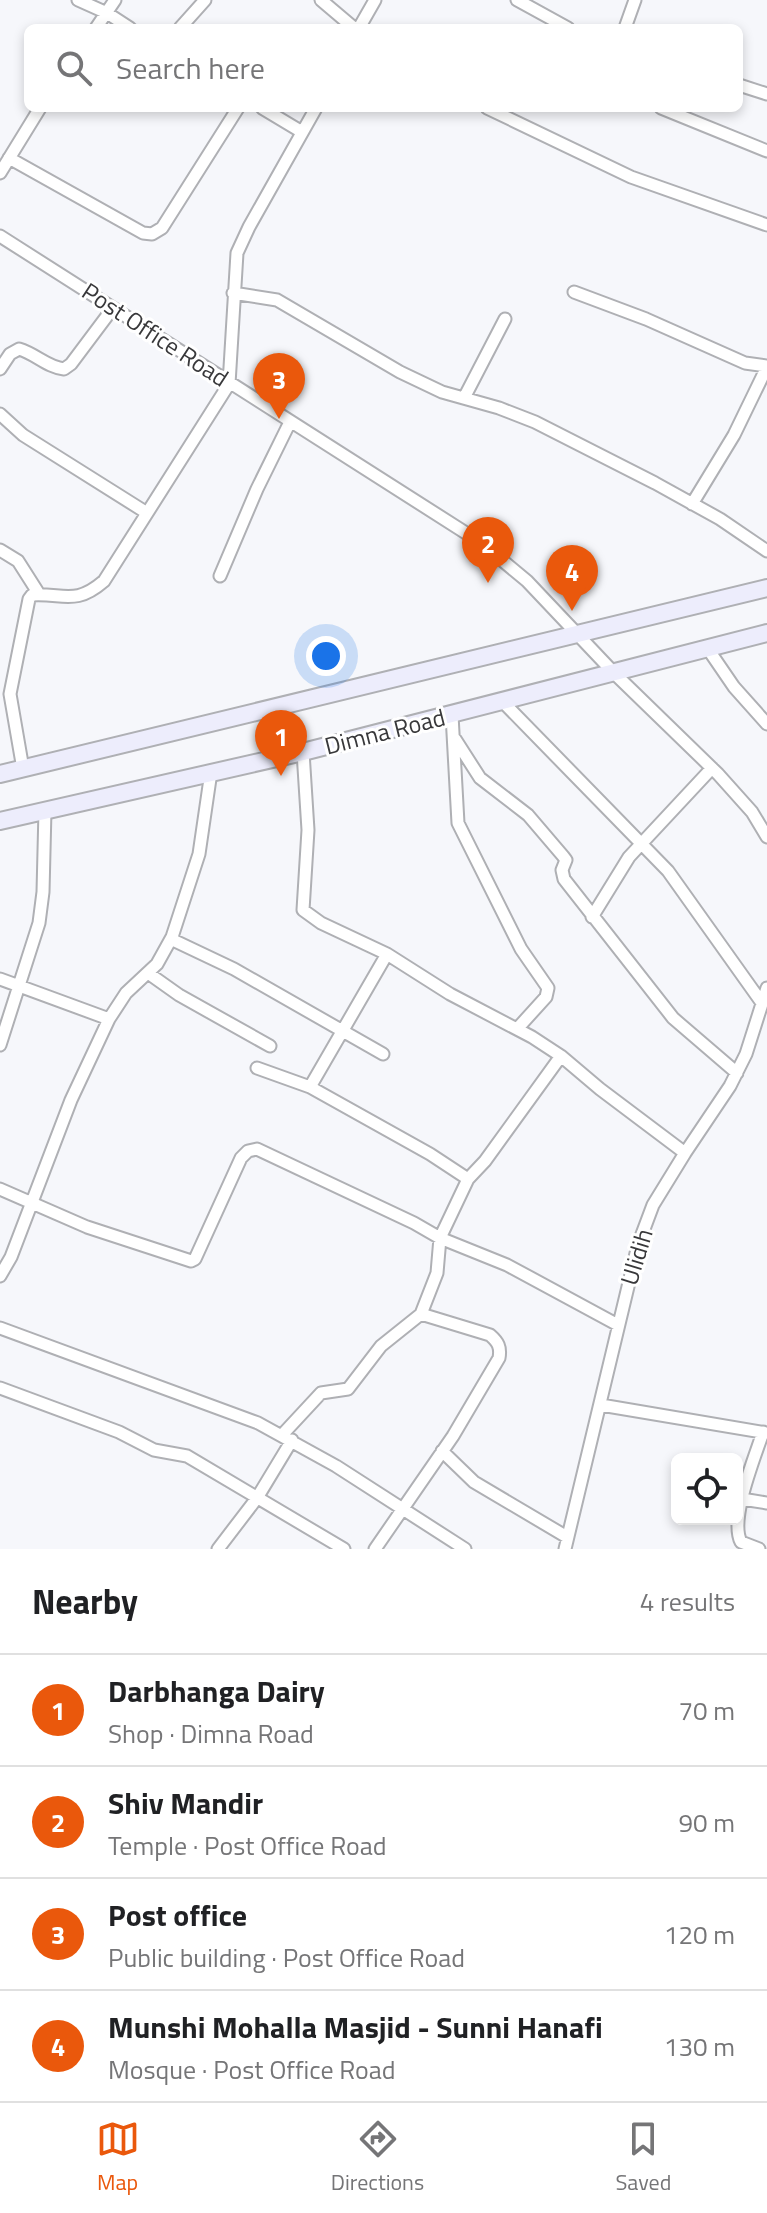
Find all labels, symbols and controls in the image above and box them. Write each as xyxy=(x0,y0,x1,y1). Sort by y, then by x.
search box xyxy=(24,24,743,112)
text: Search here xyxy=(116,45,265,91)
icon: search xyxy=(52,46,96,90)
street label: Post Office Road xyxy=(75,273,236,395)
pin: 3 xyxy=(253,353,305,419)
pin: 2 xyxy=(462,517,514,583)
pin: 4 xyxy=(546,545,598,611)
your location xyxy=(306,636,346,676)
street label: Dimna Road xyxy=(321,699,449,763)
pin: 1 xyxy=(255,710,307,776)
street label: Ulidih xyxy=(610,1224,662,1289)
map controls xyxy=(671,1453,743,1525)
button: locate xyxy=(671,1453,743,1525)
text: Nearby xyxy=(32,1575,138,1627)
text: 4 results xyxy=(640,1582,735,1621)
text: Darbhanga Dairy xyxy=(108,1668,325,1714)
text: 1 xyxy=(51,1691,65,1730)
text: 70 m xyxy=(678,1691,735,1730)
text: Shop · Dimna Road xyxy=(108,1714,314,1753)
text: Shiv Mandir xyxy=(108,1780,263,1826)
text: 2 xyxy=(51,1803,65,1842)
text: 90 m xyxy=(678,1803,735,1842)
text: Temple · Post Office Road xyxy=(108,1826,386,1865)
text: Post office xyxy=(108,1892,247,1938)
text: 3 xyxy=(51,1915,65,1954)
text: 120 m xyxy=(664,1915,735,1954)
text: Public building · Post Office Road xyxy=(108,1938,465,1977)
text: Munshi Mohalla Masjid - Sunni Hanafi xyxy=(108,2004,603,2050)
text: 4 xyxy=(51,2027,65,2066)
text: 130 m xyxy=(664,2027,735,2066)
text: Mosque · Post Office Road xyxy=(108,2050,396,2089)
tab: Map xyxy=(96,2117,140,2199)
tab: Directions xyxy=(331,2117,424,2199)
tab: Saved xyxy=(615,2117,671,2199)

